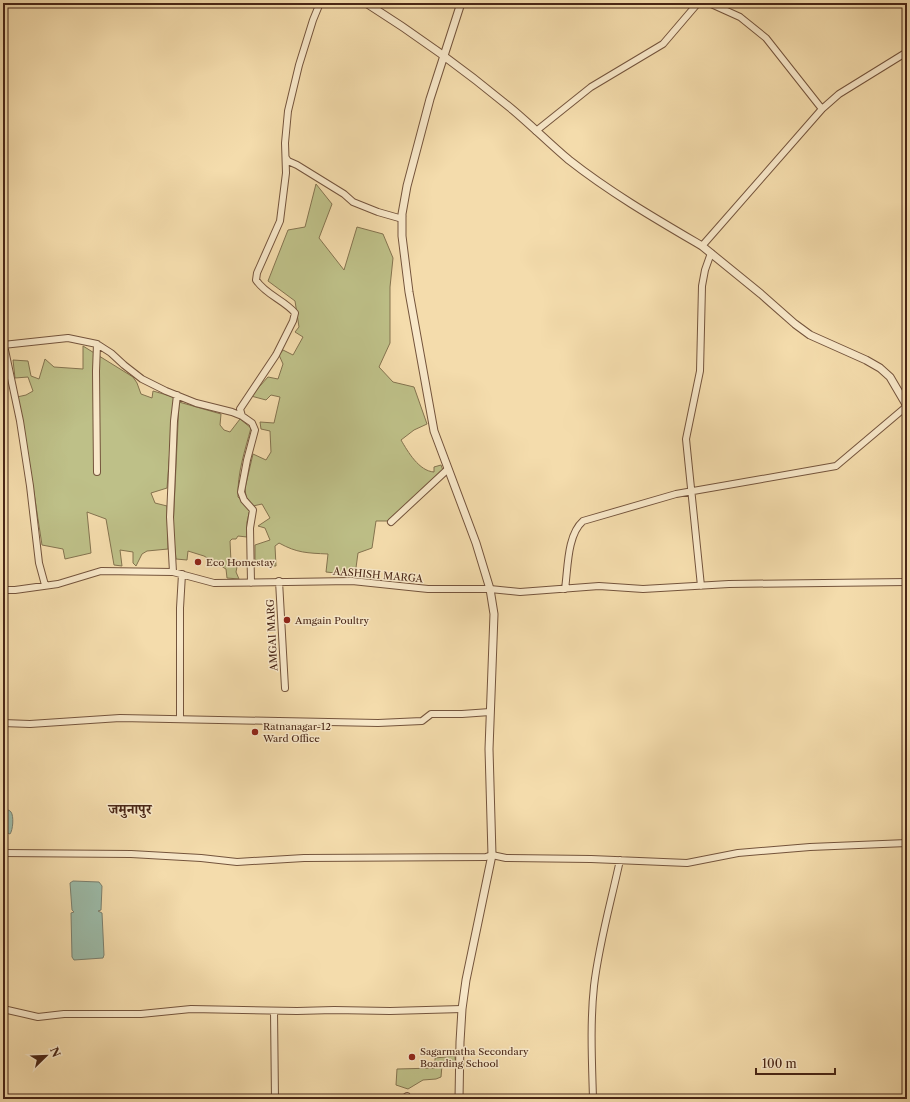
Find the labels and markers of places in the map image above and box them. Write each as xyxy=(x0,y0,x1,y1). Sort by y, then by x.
place label: Eco Homestay xyxy=(206,556,275,569)
marker: Eco Homestay xyxy=(193,557,203,567)
place label: Amgain Poultry xyxy=(294,614,370,627)
marker: Amgain Poultry xyxy=(282,615,292,625)
place label: Ratnanagar-12 Ward Office xyxy=(262,720,331,745)
marker: Ratnanagar-12 Ward Office xyxy=(250,727,260,737)
place label: Sagarmatha Secondary Boarding School xyxy=(420,1045,529,1070)
marker: Sagarmatha Secondary Boarding School xyxy=(407,1052,417,1062)

